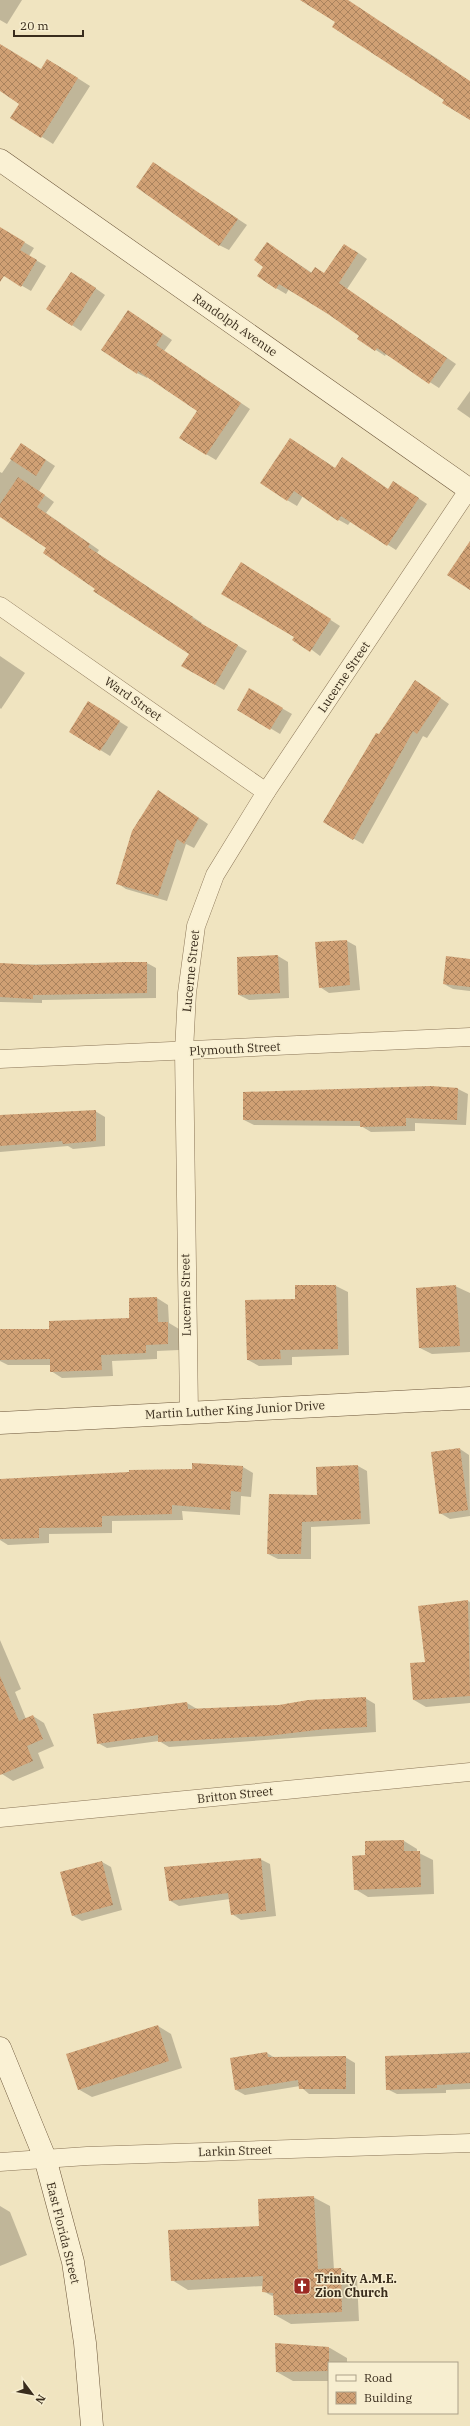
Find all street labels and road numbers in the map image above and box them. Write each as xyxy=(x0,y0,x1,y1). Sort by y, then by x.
street label: Randolph Avenue xyxy=(190,290,280,359)
street label: Lucerne Street xyxy=(314,638,373,715)
street label: Ward Street xyxy=(102,673,165,724)
street label: Lucerne Street xyxy=(179,929,202,1013)
street label: Plymouth Street xyxy=(189,1039,281,1058)
street label: Lucerne Street xyxy=(177,1253,194,1337)
street label: Martin Luther King Junior Drive xyxy=(145,1397,325,1422)
street label: Britton Street xyxy=(196,1783,274,1806)
street label: Larkin Street xyxy=(198,2142,272,2159)
street label: East Florida Street xyxy=(44,2180,83,2285)

